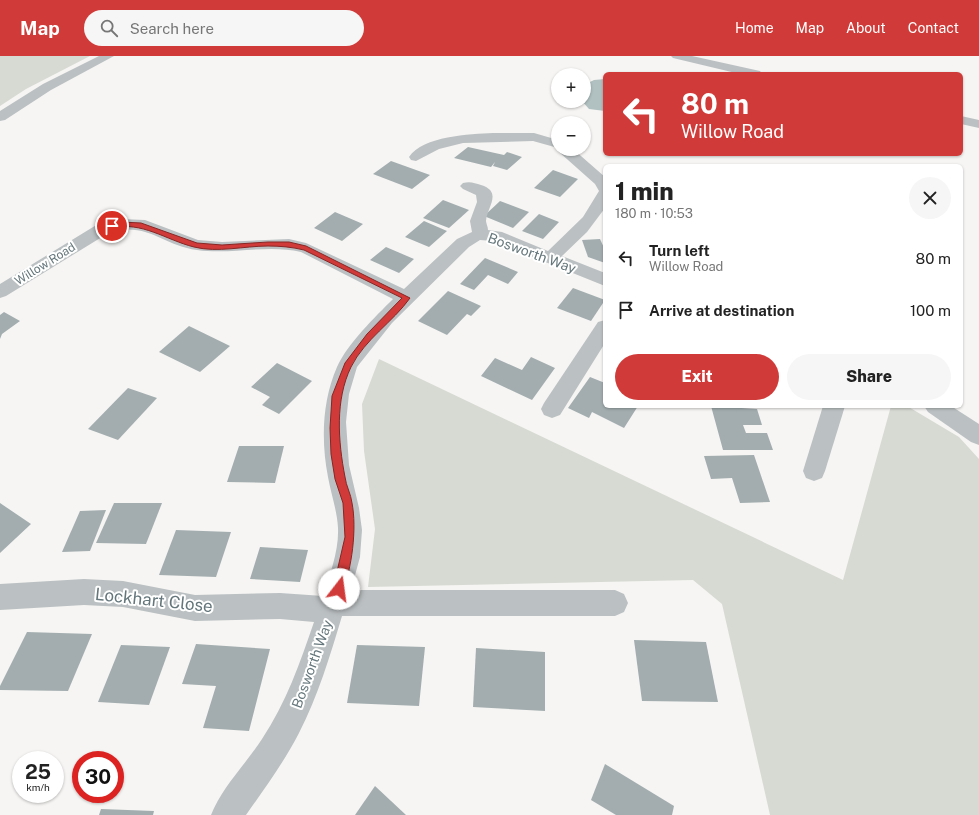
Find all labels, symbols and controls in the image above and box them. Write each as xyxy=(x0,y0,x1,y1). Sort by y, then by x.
search box xyxy=(84,10,364,46)
text: Map xyxy=(20,17,60,39)
icon: search xyxy=(98,17,120,39)
text: Search here xyxy=(130,20,214,37)
text: Home xyxy=(735,20,774,36)
text: Map xyxy=(796,20,824,36)
text: About xyxy=(846,20,886,36)
text: Contact xyxy=(908,20,959,36)
map controls xyxy=(551,68,591,156)
button: + xyxy=(551,68,591,108)
text: 80 m xyxy=(681,87,749,120)
icon: left xyxy=(615,88,667,140)
button: − xyxy=(551,116,591,156)
text: Willow Road xyxy=(681,121,784,142)
text: 1 min xyxy=(615,177,674,205)
button: close xyxy=(909,177,951,219)
text: 180 m · 10:53 xyxy=(615,206,693,221)
pin xyxy=(95,209,129,243)
icon: arrive xyxy=(101,215,123,237)
street label: Bosworth Way xyxy=(486,230,579,277)
street label: Willow Road xyxy=(12,240,78,288)
text: Turn left xyxy=(649,242,710,259)
icon: left xyxy=(615,247,637,269)
text: 80 m xyxy=(916,250,951,267)
text: Willow Road xyxy=(649,259,723,274)
icon: arrive xyxy=(615,299,637,321)
text: Arrive at destination xyxy=(649,302,794,319)
text: 100 m xyxy=(910,302,951,319)
button: Exit xyxy=(615,354,779,400)
button: Share xyxy=(787,354,951,400)
position arrow xyxy=(318,568,360,610)
street label: Lockhart Close xyxy=(94,584,214,616)
street label: Bosworth Way xyxy=(289,617,336,710)
speed limit sign: 30 xyxy=(72,751,124,803)
text: 25 xyxy=(25,760,51,784)
text: km/h xyxy=(26,781,50,793)

